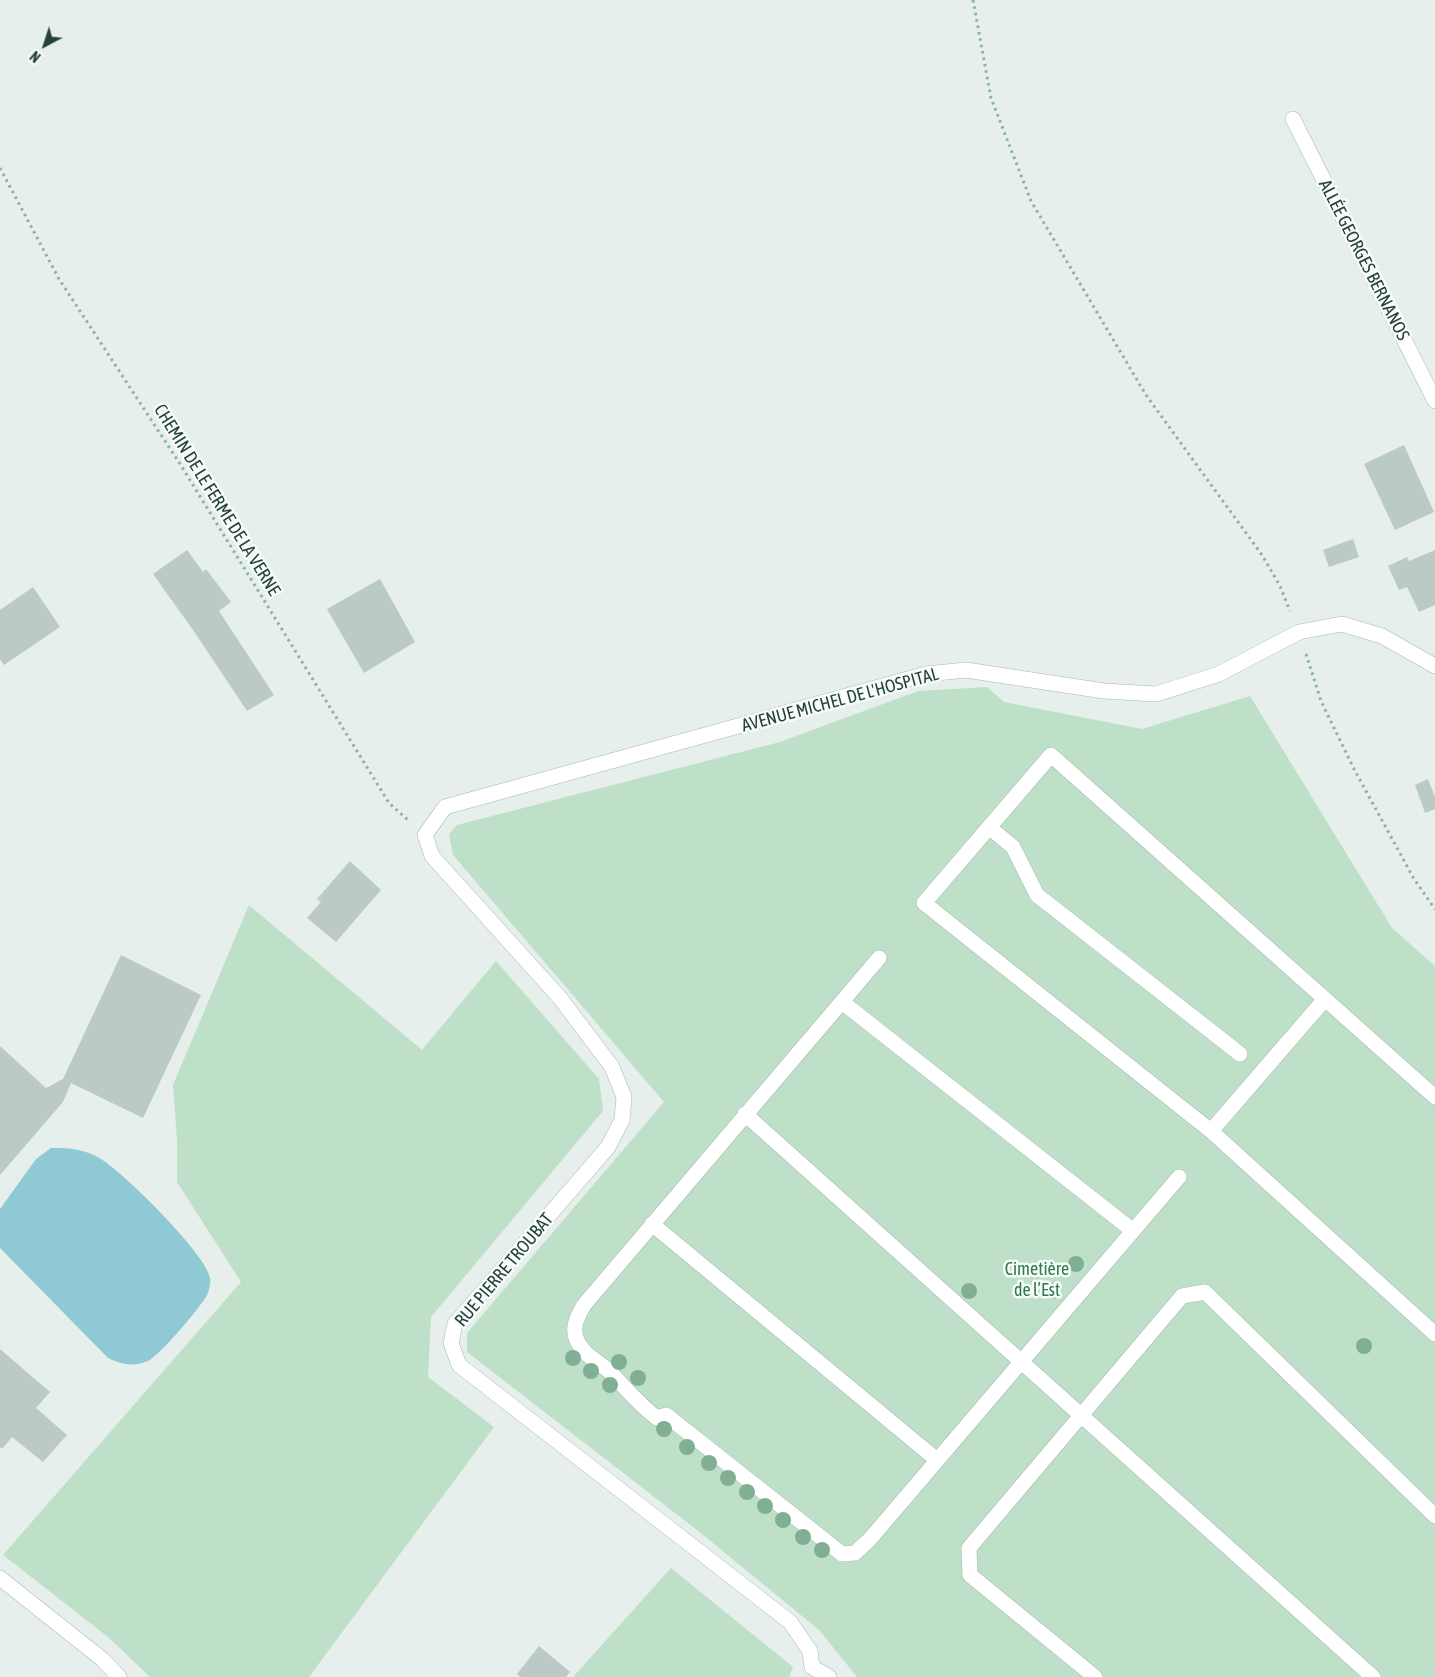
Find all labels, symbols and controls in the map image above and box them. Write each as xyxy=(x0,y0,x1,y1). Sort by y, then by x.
north arrow xyxy=(20,20,70,70)
text: N xyxy=(27,48,44,65)
street label: ALLÉE GEORGES BERNANOS xyxy=(1314,176,1414,344)
street label: CHEMIN DE LE FERME DE LA VERNE xyxy=(149,400,285,600)
street label: AVENUE MICHEL DE L'HOSPITAL xyxy=(739,663,941,737)
street label: RUE PIERRE TROUBAT xyxy=(450,1209,558,1331)
park label: Cimetière de l’Est xyxy=(1005,1258,1069,1300)

